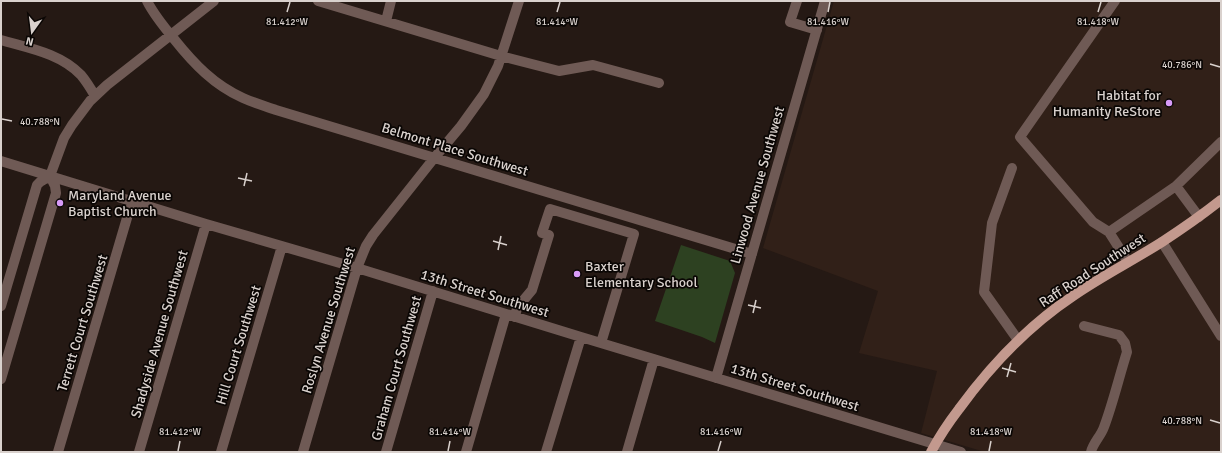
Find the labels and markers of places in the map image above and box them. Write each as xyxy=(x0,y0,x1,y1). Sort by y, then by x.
place label: Habitat for Humanity ReStore xyxy=(1053,87,1162,120)
marker: Habitat for Humanity ReStore xyxy=(1164,98,1174,108)
place label: Maryland Avenue Baptist Church xyxy=(68,187,172,220)
marker: Maryland Avenue Baptist Church xyxy=(55,198,65,208)
place label: Baxter Elementary School xyxy=(585,258,698,291)
marker: Baxter Elementary School xyxy=(572,269,582,279)

